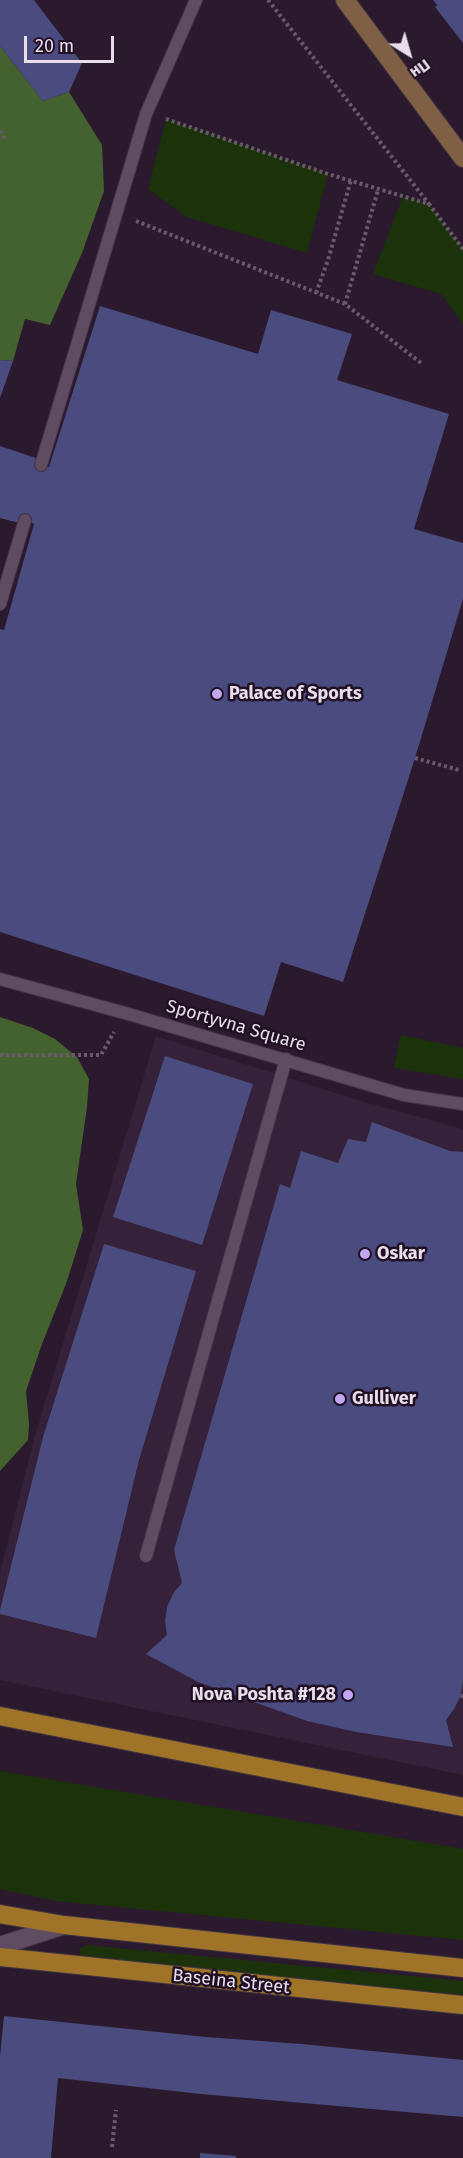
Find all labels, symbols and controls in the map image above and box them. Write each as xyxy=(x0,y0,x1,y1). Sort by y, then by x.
scale bar xyxy=(27,24,117,62)
north arrow xyxy=(379,24,439,84)
text: 20 m xyxy=(35,35,74,57)
text: Пн xyxy=(406,55,434,82)
place label: Palace of Sports xyxy=(229,683,362,705)
marker: Palace of Sports xyxy=(210,687,224,701)
street label: Sportyvna Square xyxy=(164,996,308,1056)
place label: Oskar xyxy=(377,1243,425,1265)
marker: Oskar xyxy=(358,1247,372,1261)
place label: Gulliver xyxy=(352,1388,416,1410)
marker: Gulliver xyxy=(333,1392,347,1406)
place label: Nova Poshta #128 xyxy=(192,1684,336,1706)
marker: Nova Poshta #128 xyxy=(341,1688,355,1702)
street label: Baseina Street xyxy=(171,1965,291,1999)

